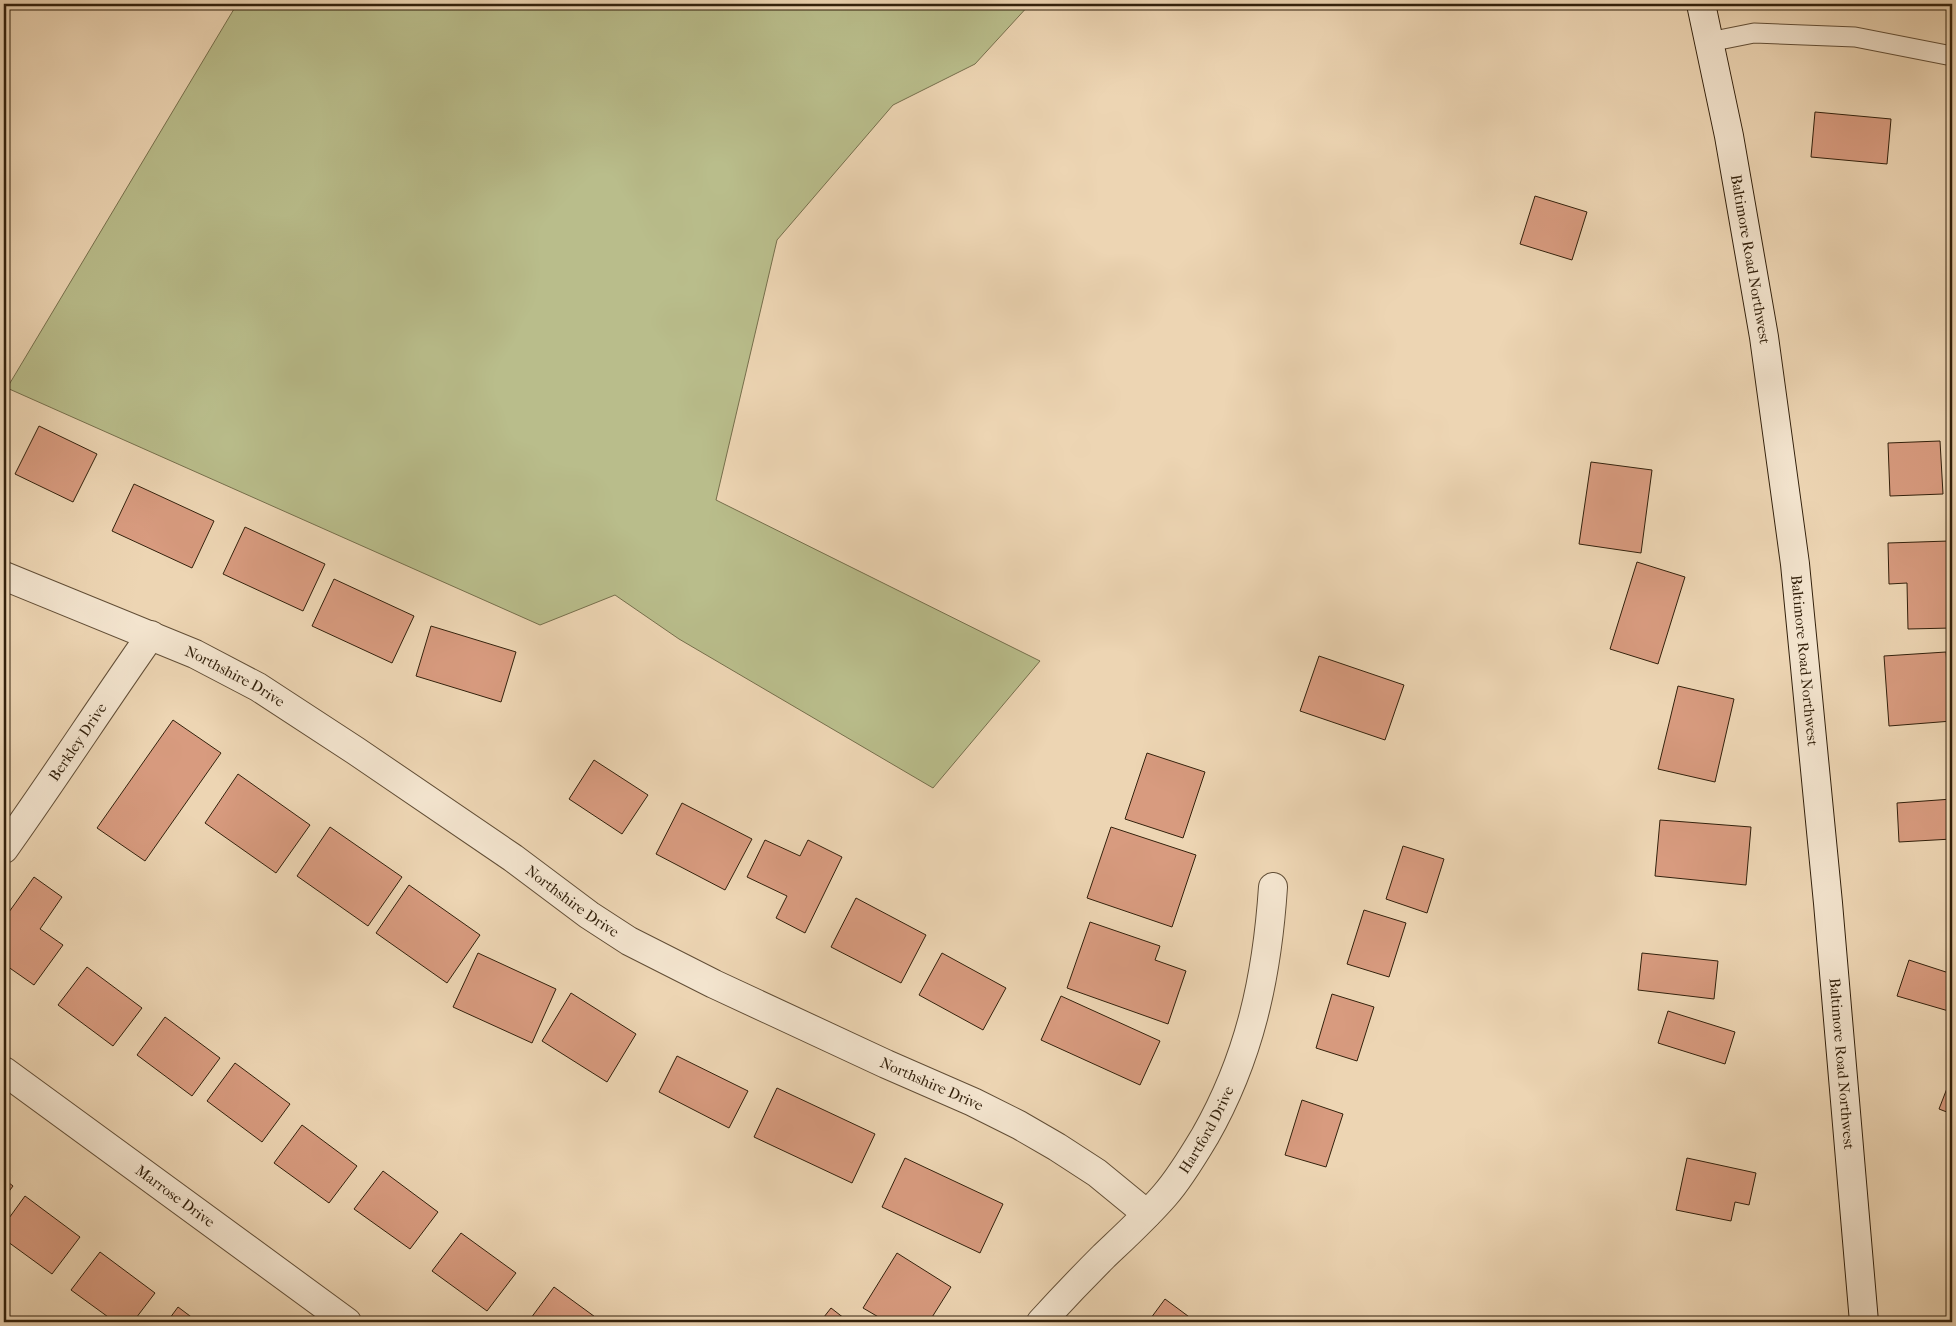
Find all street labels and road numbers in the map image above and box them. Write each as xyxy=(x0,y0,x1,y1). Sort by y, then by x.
street label: Baltimore Road Northwest xyxy=(1727,173,1774,346)
street label: Baltimore Road Northwest xyxy=(1787,574,1822,748)
street label: Northshire Drive xyxy=(183,642,289,711)
street label: Berkley Drive xyxy=(45,699,111,784)
street label: Northshire Drive xyxy=(522,862,623,941)
street label: Baltimore Road Northwest xyxy=(1825,977,1858,1151)
street label: Northshire Drive xyxy=(877,1054,987,1115)
street label: Hartford Drive xyxy=(1175,1083,1238,1177)
street label: Marrose Drive xyxy=(132,1161,219,1232)

